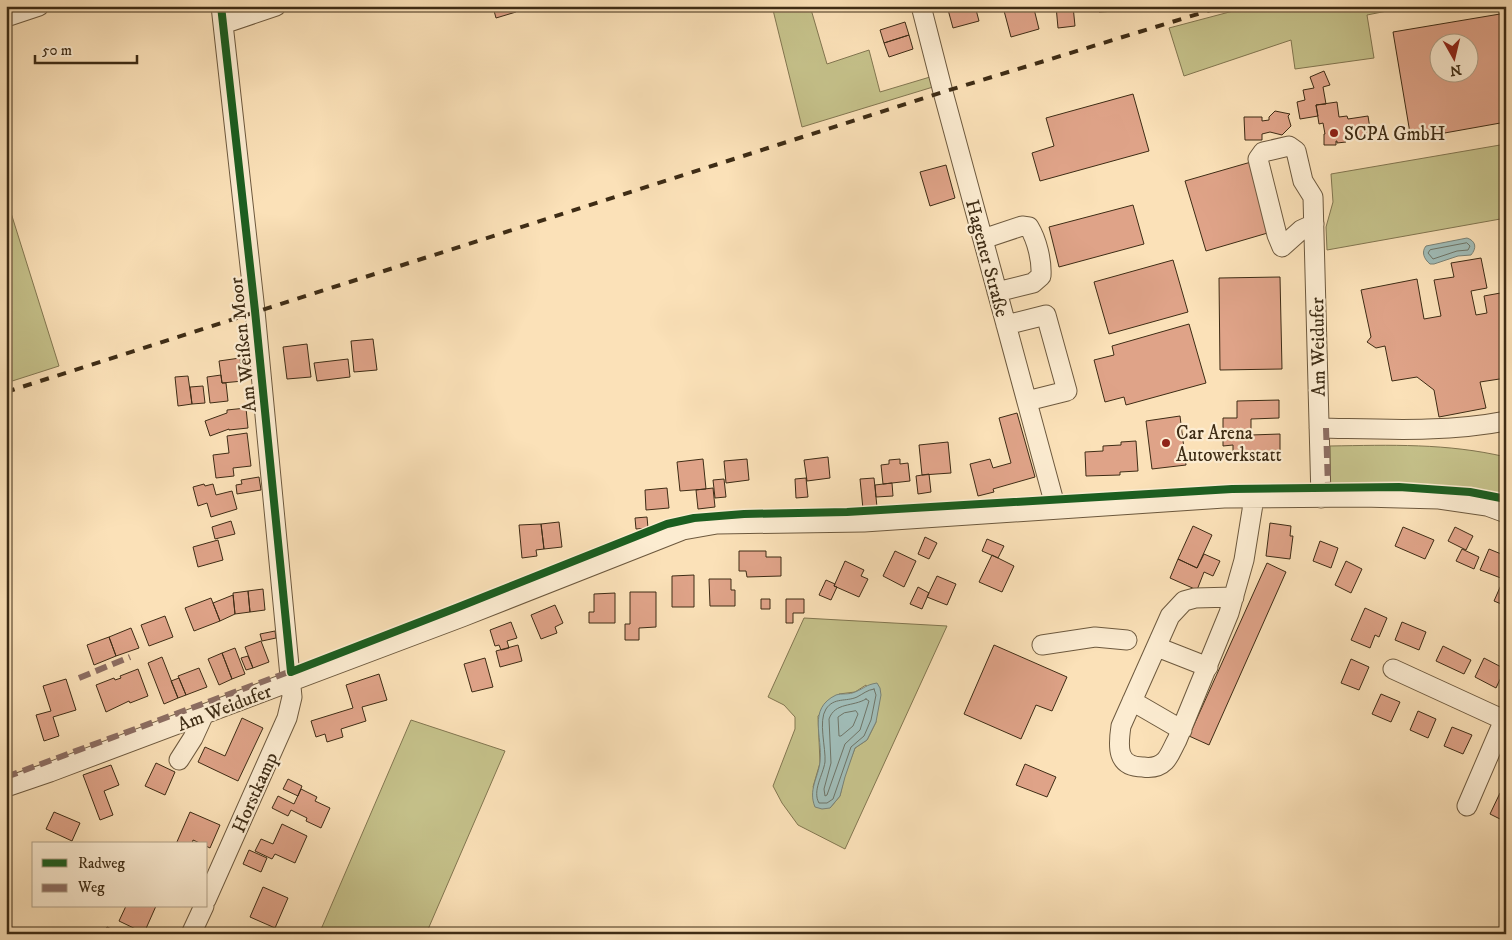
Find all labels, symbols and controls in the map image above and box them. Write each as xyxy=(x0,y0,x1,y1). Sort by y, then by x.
scale bar xyxy=(35,32,138,64)
north arrow xyxy=(1430,32,1480,82)
text: 50 m xyxy=(42,41,72,60)
text: N xyxy=(1448,60,1463,80)
place label: SCPA GmbH xyxy=(1344,123,1445,146)
marker: SCPA GmbH xyxy=(1328,127,1340,139)
street label: Hagener Straße xyxy=(960,197,1013,320)
street label: Am Weißen Moor xyxy=(225,276,262,413)
street label: Am Weidufer xyxy=(1306,297,1331,397)
place label: Car Arena Autowerkstatt xyxy=(1176,422,1282,467)
marker: Car Arena Autowerkstatt xyxy=(1160,437,1172,449)
street label: Am Weidufer xyxy=(174,680,275,737)
street label: Horstkamp xyxy=(227,749,283,836)
legend xyxy=(32,842,208,908)
text: Radweg xyxy=(78,854,126,873)
text: Weg xyxy=(77,878,105,897)

